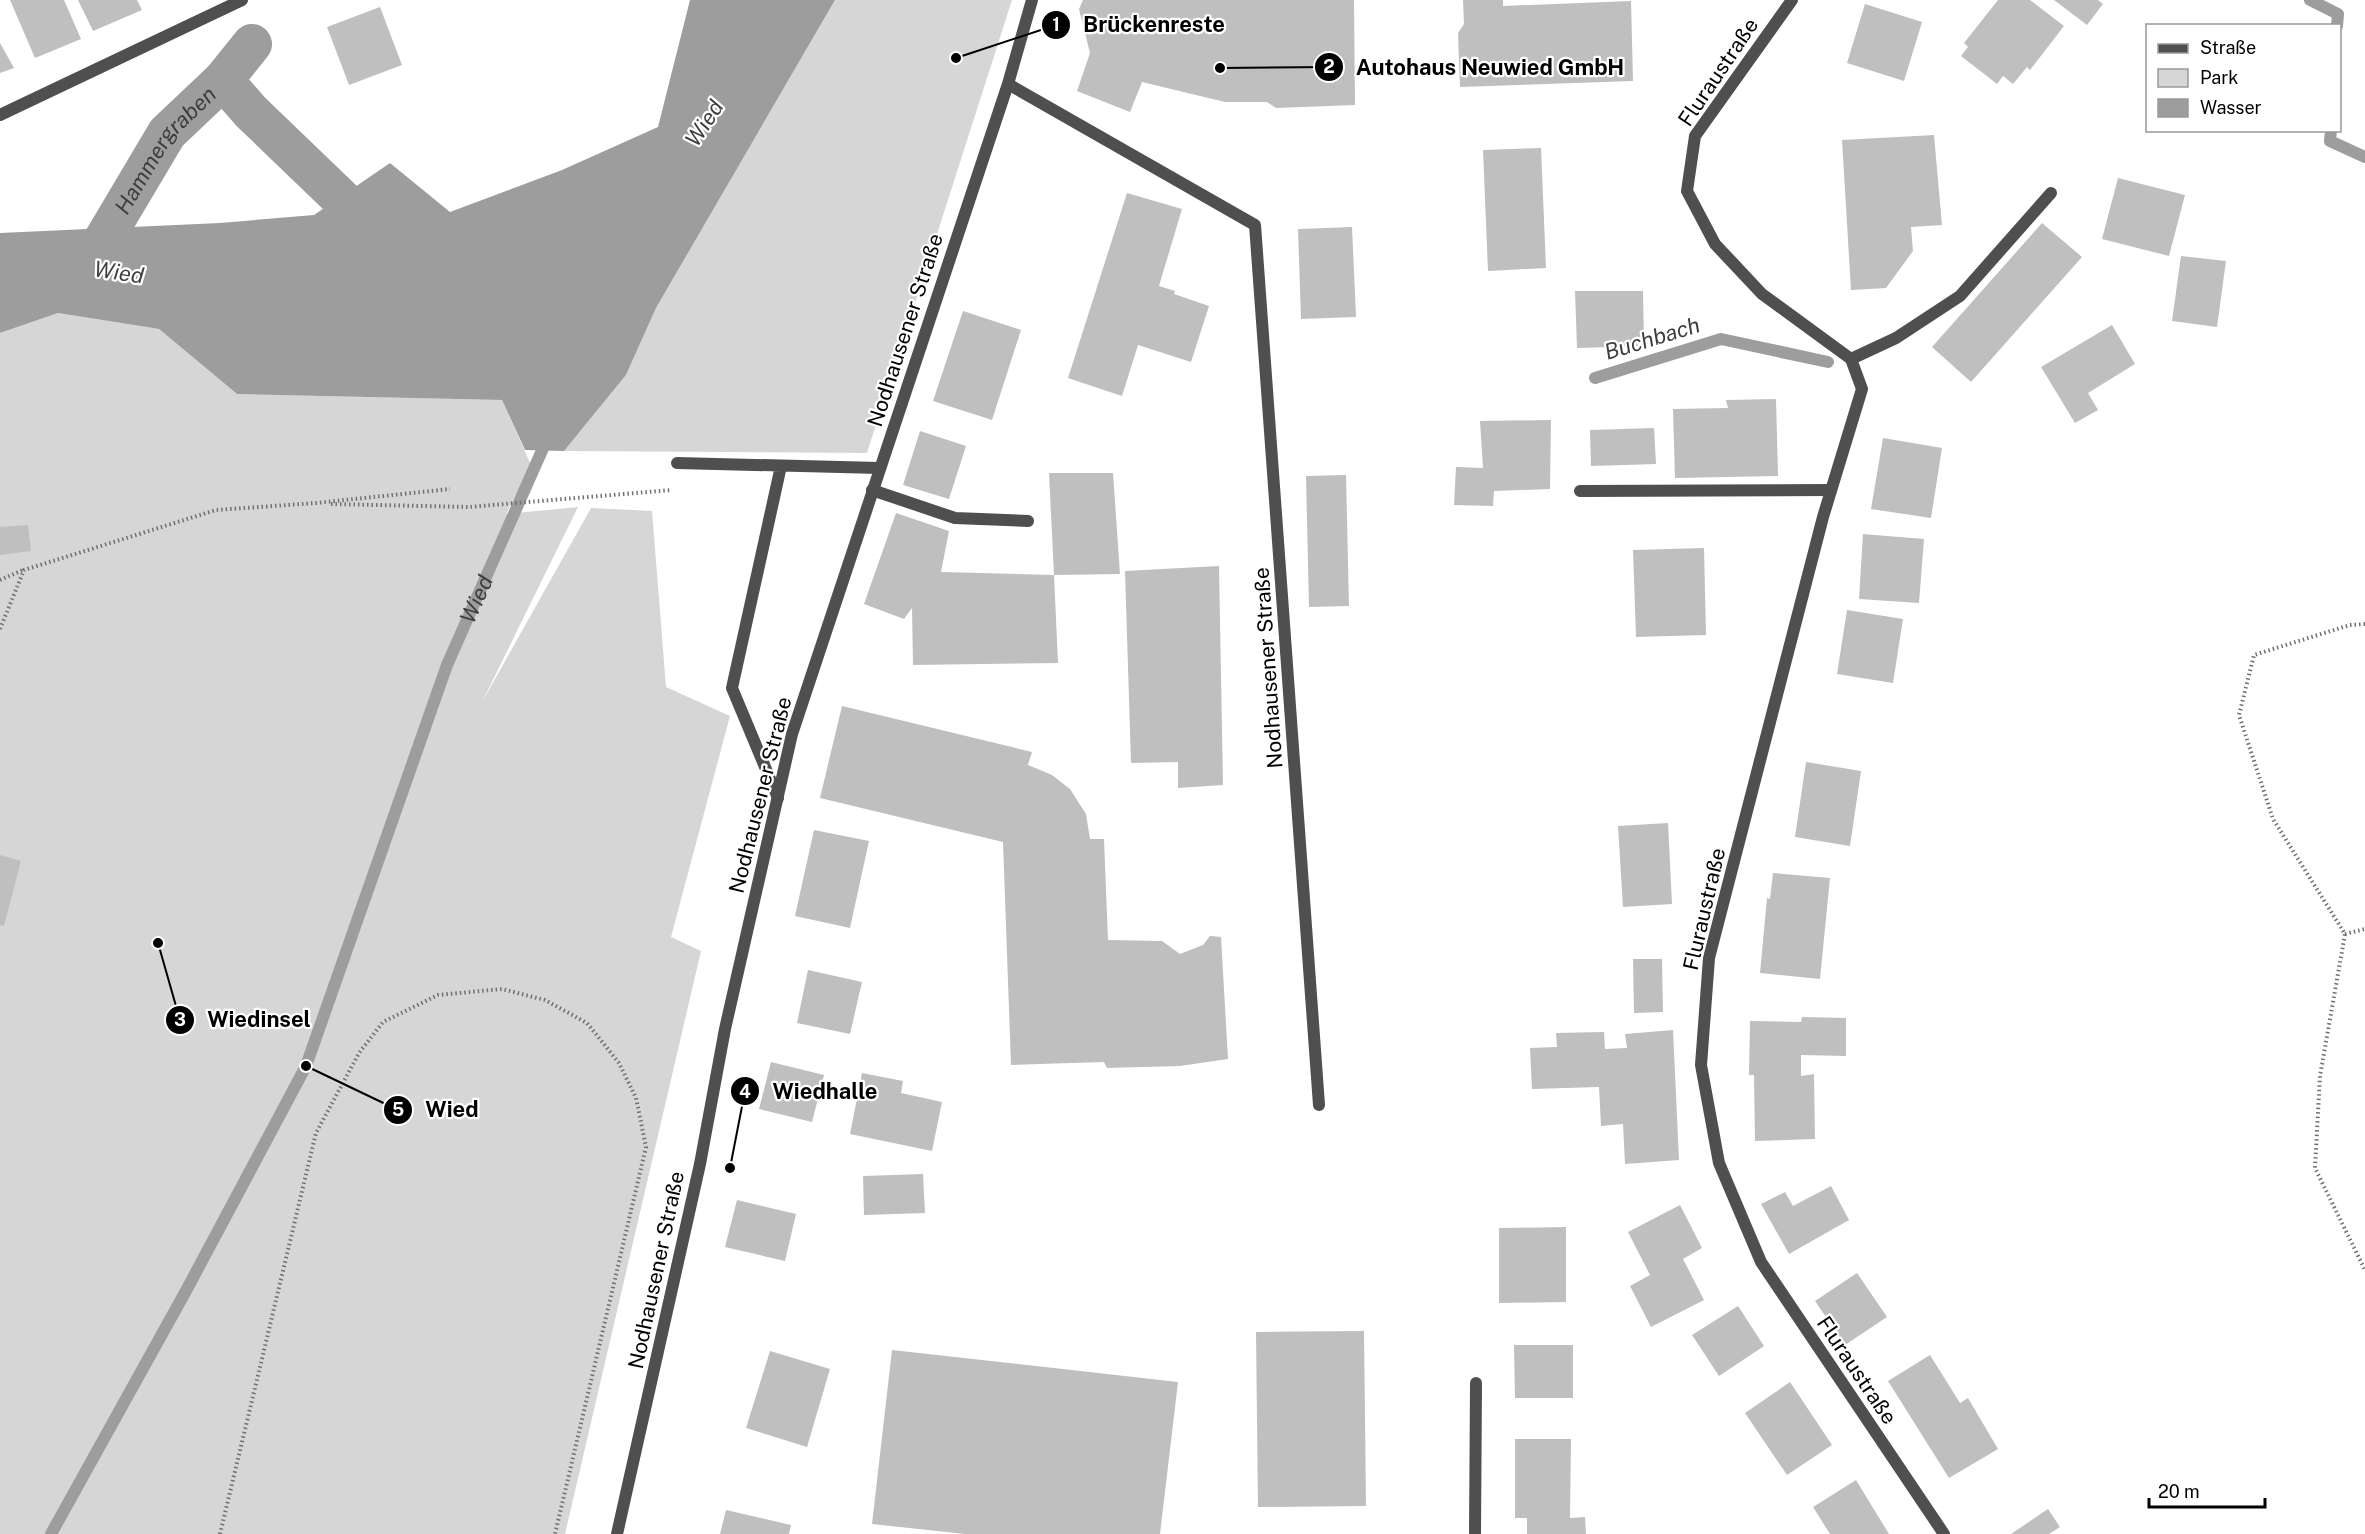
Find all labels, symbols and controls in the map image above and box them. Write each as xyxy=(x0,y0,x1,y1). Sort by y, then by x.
callout: Brückenreste xyxy=(1041,5,1237,45)
text: Brückenreste xyxy=(1083,11,1225,37)
street label: Fluraustraße xyxy=(1673,13,1763,131)
text: 1 xyxy=(1052,14,1060,35)
legend xyxy=(2146,24,2341,132)
text: Straße xyxy=(2200,37,2256,58)
callout: Autohaus Neuwied GmbH xyxy=(1314,47,1636,87)
text: Autohaus Neuwied GmbH xyxy=(1356,54,1624,80)
text: 2 xyxy=(1323,56,1335,77)
text: Park xyxy=(2200,67,2238,88)
water label: Hammergraben xyxy=(109,81,221,218)
water label: Wied xyxy=(679,95,729,151)
text: Wasser xyxy=(2200,97,2262,118)
street label: Nodhausener Straße xyxy=(862,230,948,430)
water label: Wied xyxy=(92,255,146,289)
water label: Buchbach xyxy=(1601,311,1703,365)
street label: Nodhausener Straße xyxy=(1249,567,1287,769)
water label: Wied xyxy=(454,571,498,627)
street label: Nodhausener Straße xyxy=(723,694,797,896)
street label: Fluraustraße xyxy=(1678,845,1730,973)
callout: Wiedinsel xyxy=(165,1000,323,1040)
text: Wiedinsel xyxy=(207,1006,311,1032)
text: 3 xyxy=(174,1009,186,1030)
callout: Wiedhalle xyxy=(730,1071,889,1111)
text: Wiedhalle xyxy=(773,1078,877,1104)
text: 4 xyxy=(739,1081,751,1102)
callout: Wied xyxy=(383,1090,491,1130)
text: Wied xyxy=(425,1096,479,1122)
text: 5 xyxy=(392,1099,404,1120)
street label: Nodhausener Straße xyxy=(623,1169,689,1371)
street label: Fluraustraße xyxy=(1812,1311,1902,1429)
scale bar xyxy=(2149,1471,2264,1509)
text: 20 m xyxy=(2158,1481,2200,1502)

